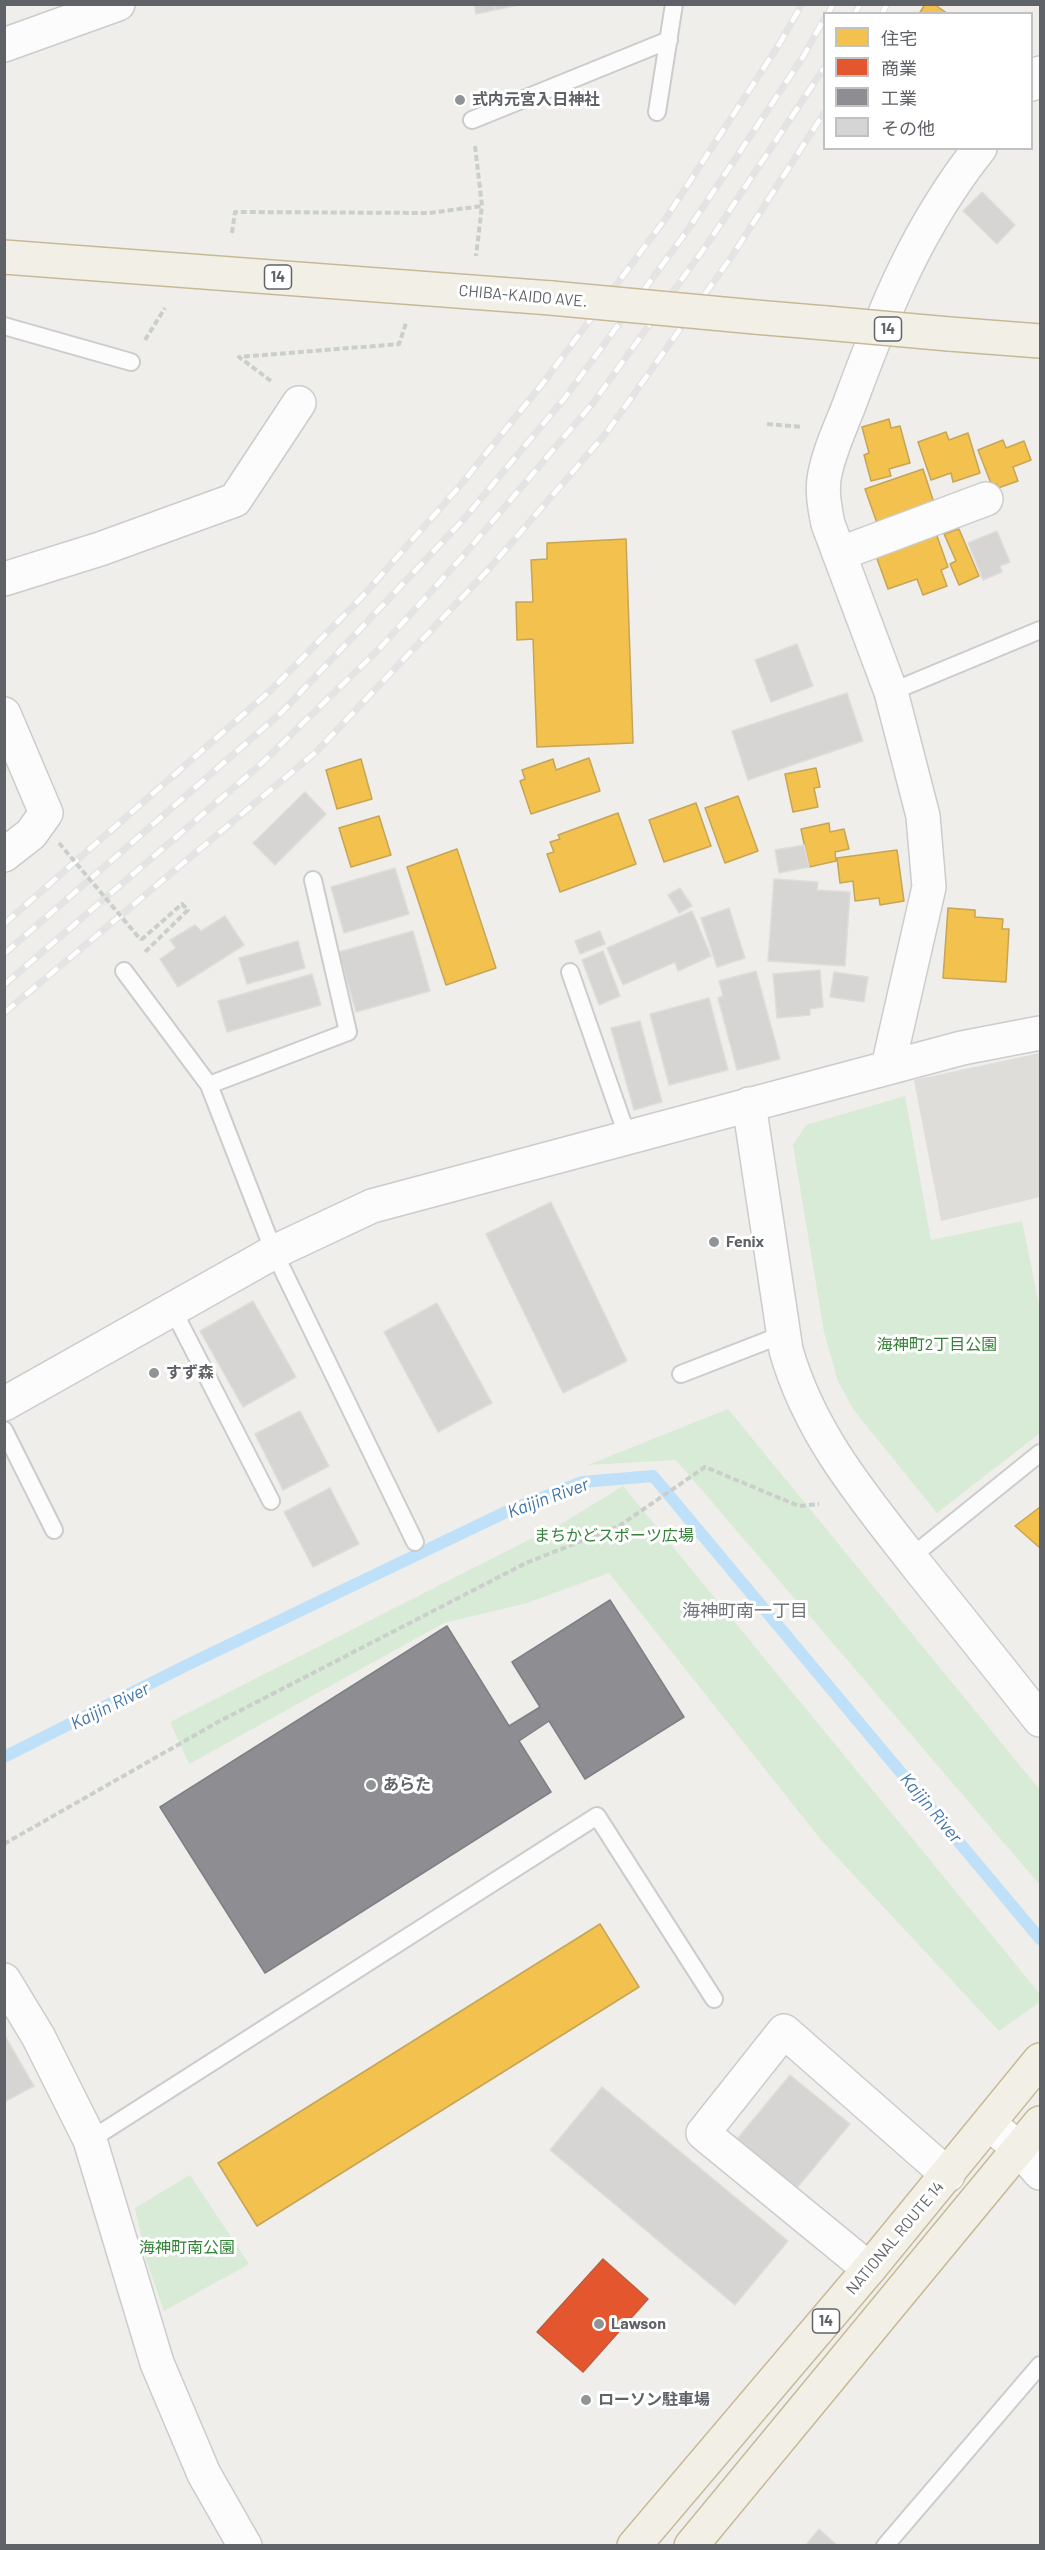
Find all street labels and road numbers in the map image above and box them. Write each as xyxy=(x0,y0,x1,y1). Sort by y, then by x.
road number: 14 xyxy=(264,265,292,289)
street label: CHIBA-KAIDO AVE. xyxy=(458,281,588,311)
road number: 14 xyxy=(874,317,902,341)
street label: NATIONAL ROUTE 14 xyxy=(842,2177,948,2299)
road number: 14 xyxy=(812,2309,840,2333)

